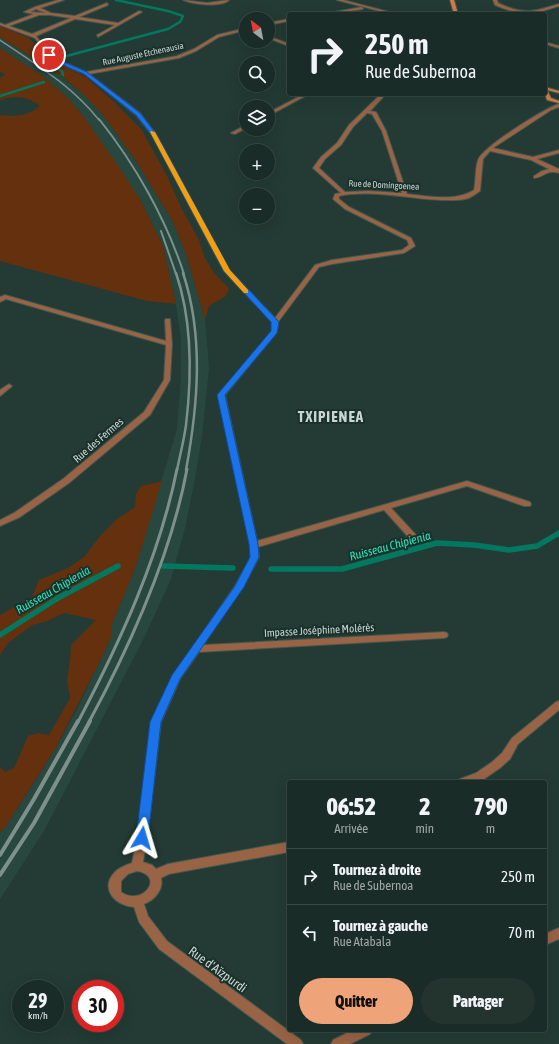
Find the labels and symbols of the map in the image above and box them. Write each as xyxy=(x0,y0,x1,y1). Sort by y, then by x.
north arrow xyxy=(239,12,275,48)
pin xyxy=(32,38,66,72)
street label: Rue Auguste Etchenausia xyxy=(102,41,184,67)
street label: Rue de Domingoenea xyxy=(348,178,420,192)
district label: TXIPIENEA xyxy=(298,408,364,425)
street label: Rue des Fermes xyxy=(71,415,125,465)
water label: Ruisseau Chipienia xyxy=(348,528,432,564)
water label: Ruisseau Chipienia xyxy=(13,563,93,617)
street label: Impasse Joséphine Molérès xyxy=(264,621,374,639)
position arrow xyxy=(121,817,163,859)
street label: Rue d'Aïzpurdi xyxy=(186,943,250,996)
speed limit sign: 30 xyxy=(72,980,124,1032)

